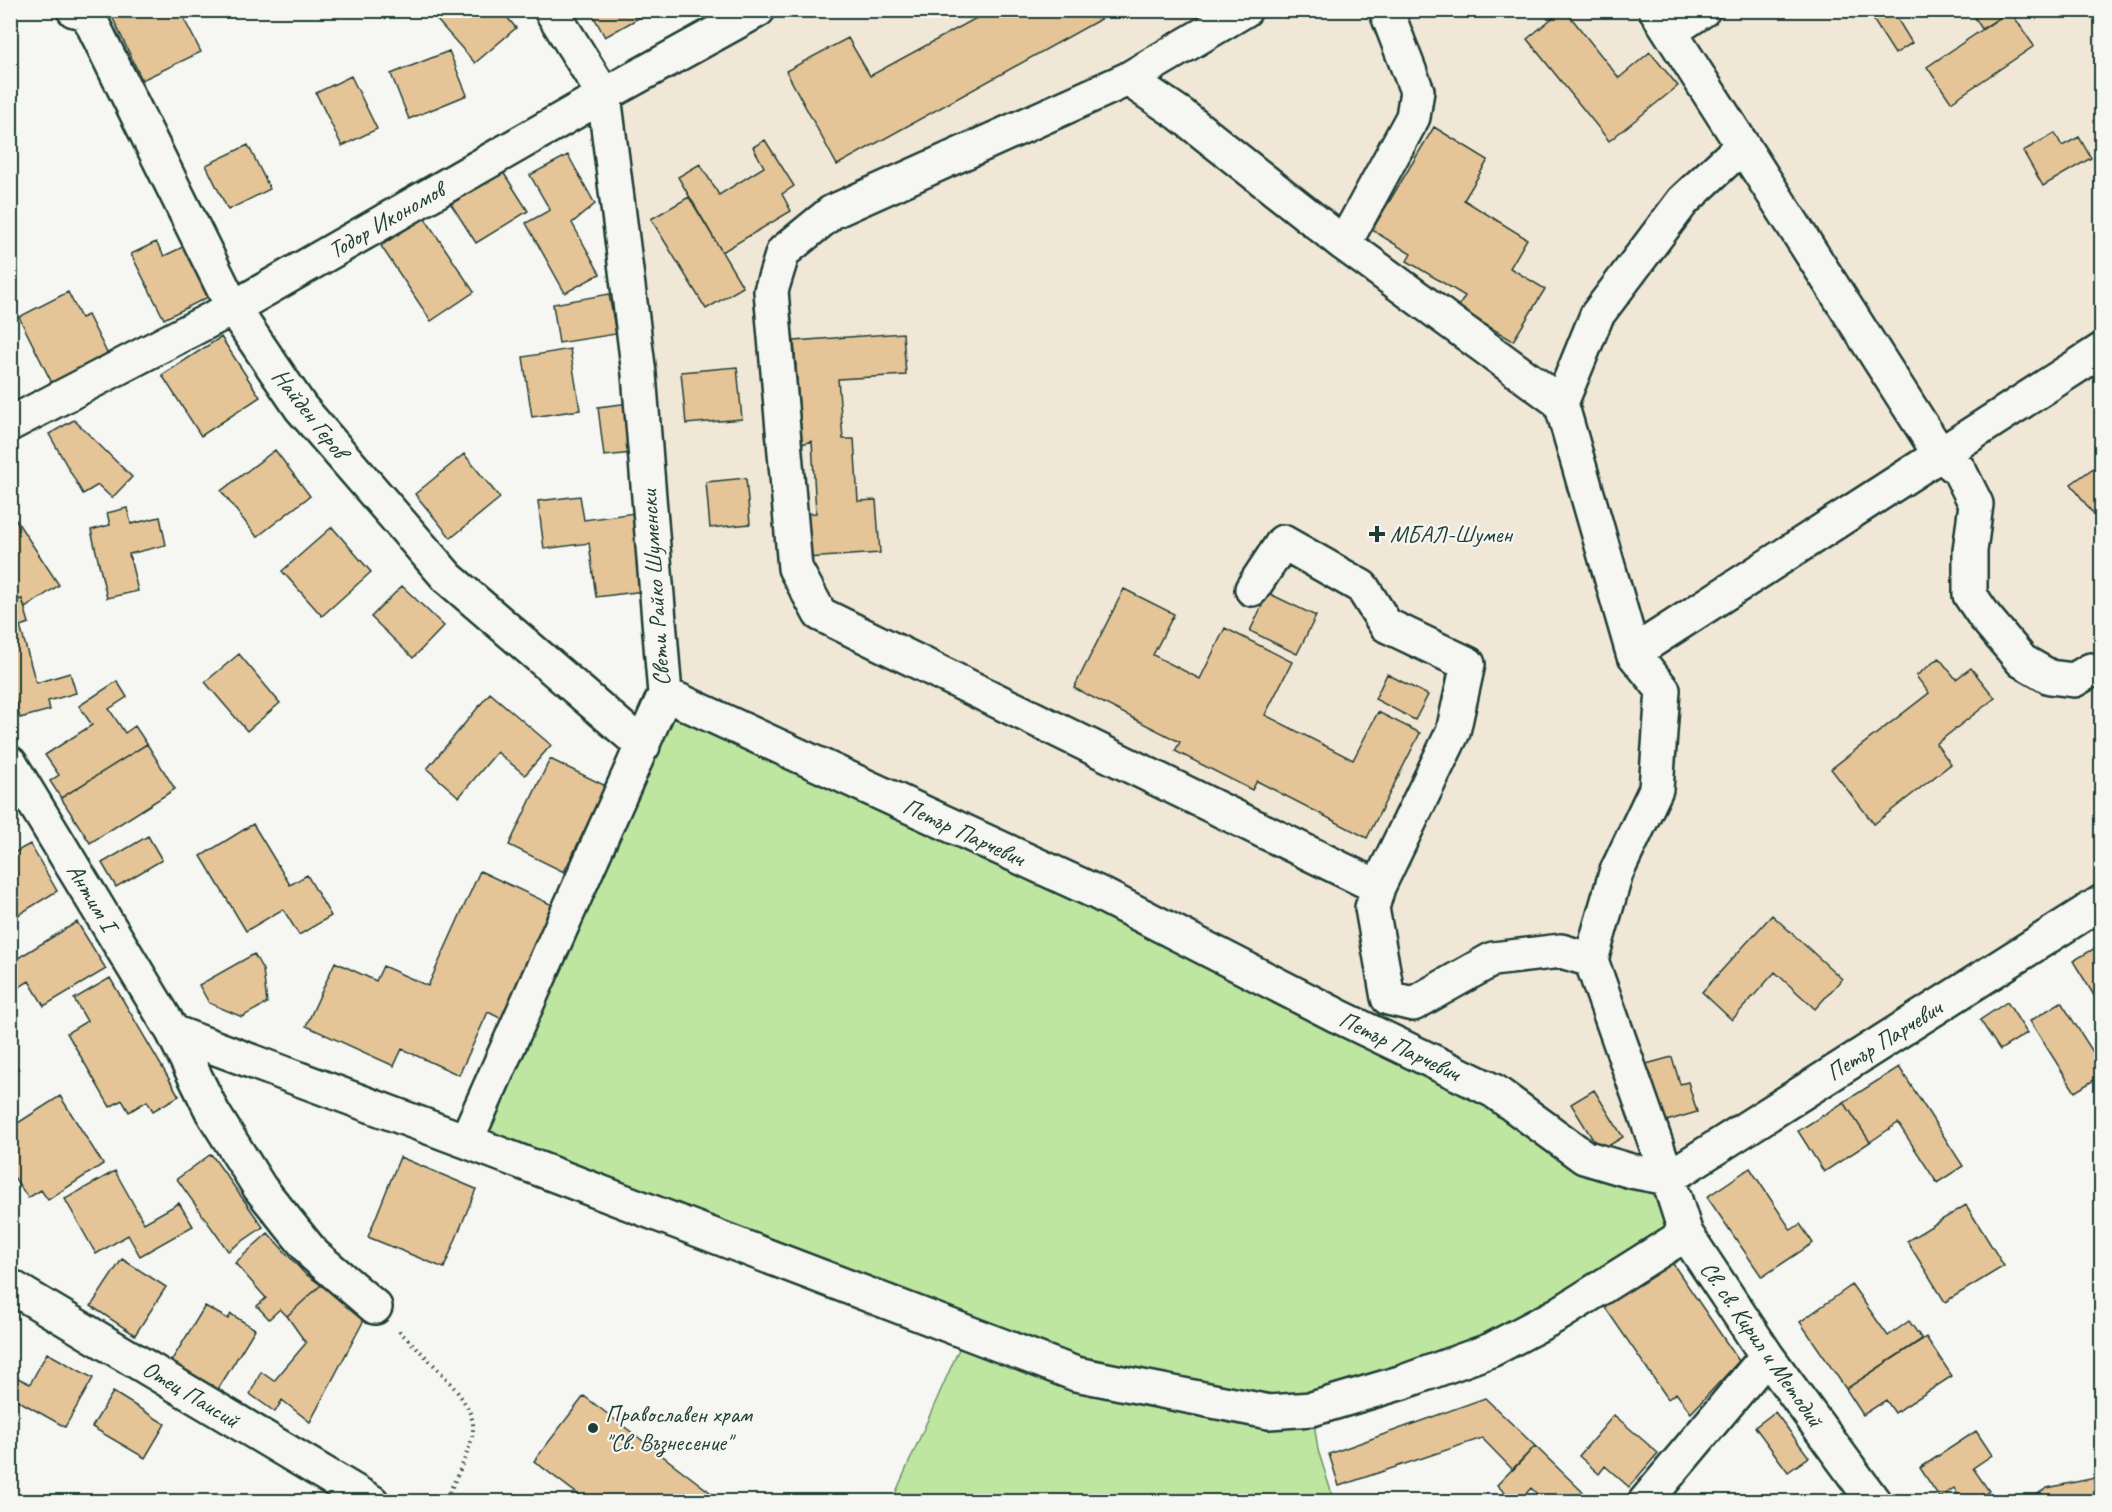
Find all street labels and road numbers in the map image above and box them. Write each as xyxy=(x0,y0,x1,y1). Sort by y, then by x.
street label: Тодор Икономов xyxy=(323,173,453,265)
street label: Найден Геров xyxy=(266,362,358,468)
street label: Свети Райко Шуменски xyxy=(633,487,677,687)
street label: Петър Парчевич xyxy=(898,791,1032,874)
street label: Антим I xyxy=(60,858,127,941)
street label: Петър Парчевич xyxy=(1820,991,1949,1087)
street label: Петър Парчевич xyxy=(1334,1004,1468,1089)
street label: Св. св. Кирил и Методий xyxy=(1694,1255,1832,1434)
street label: Отец Паисий xyxy=(137,1353,247,1436)

